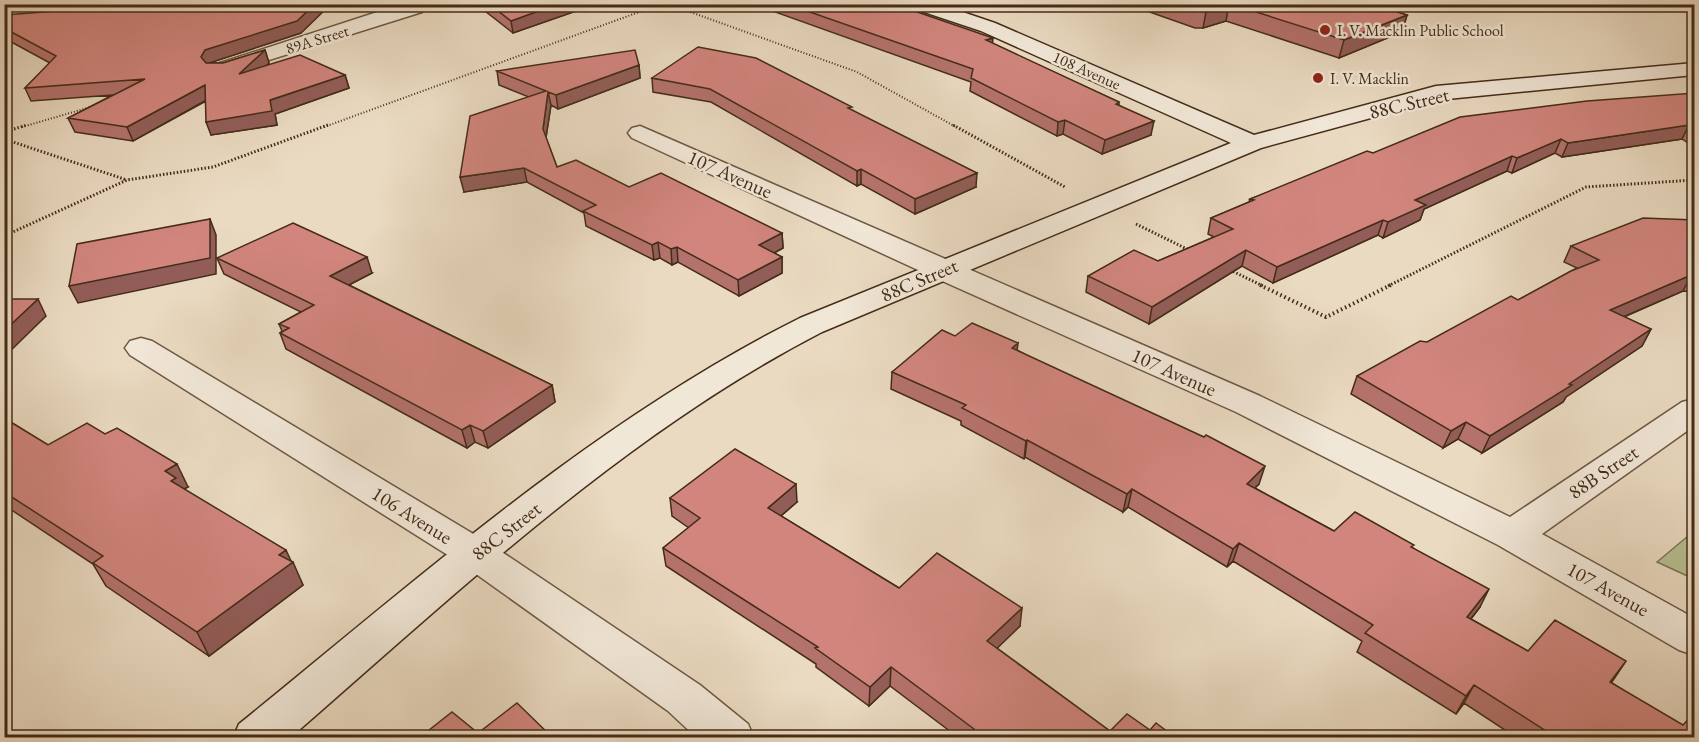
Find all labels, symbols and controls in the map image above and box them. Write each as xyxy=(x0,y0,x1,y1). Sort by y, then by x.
street label: 89A Street xyxy=(283,20,351,59)
place label: I. V. Macklin Public School xyxy=(1337,20,1504,41)
marker: I. V. Macklin Public School xyxy=(1318,23,1332,37)
street label: 108 Avenue xyxy=(1050,46,1124,95)
place label: I. V. Macklin xyxy=(1330,68,1410,89)
marker: I. V. Macklin xyxy=(1311,71,1325,85)
street label: 88C Street xyxy=(1366,81,1452,125)
street label: 107 Avenue xyxy=(684,144,777,204)
street label: 88C Street xyxy=(876,252,962,308)
street label: 107 Avenue xyxy=(1128,342,1221,402)
street label: 88B Street xyxy=(1563,439,1644,505)
street label: 106 Avenue xyxy=(367,480,457,550)
street label: 88C Street xyxy=(466,495,547,566)
street label: 107 Avenue xyxy=(1562,556,1654,622)

